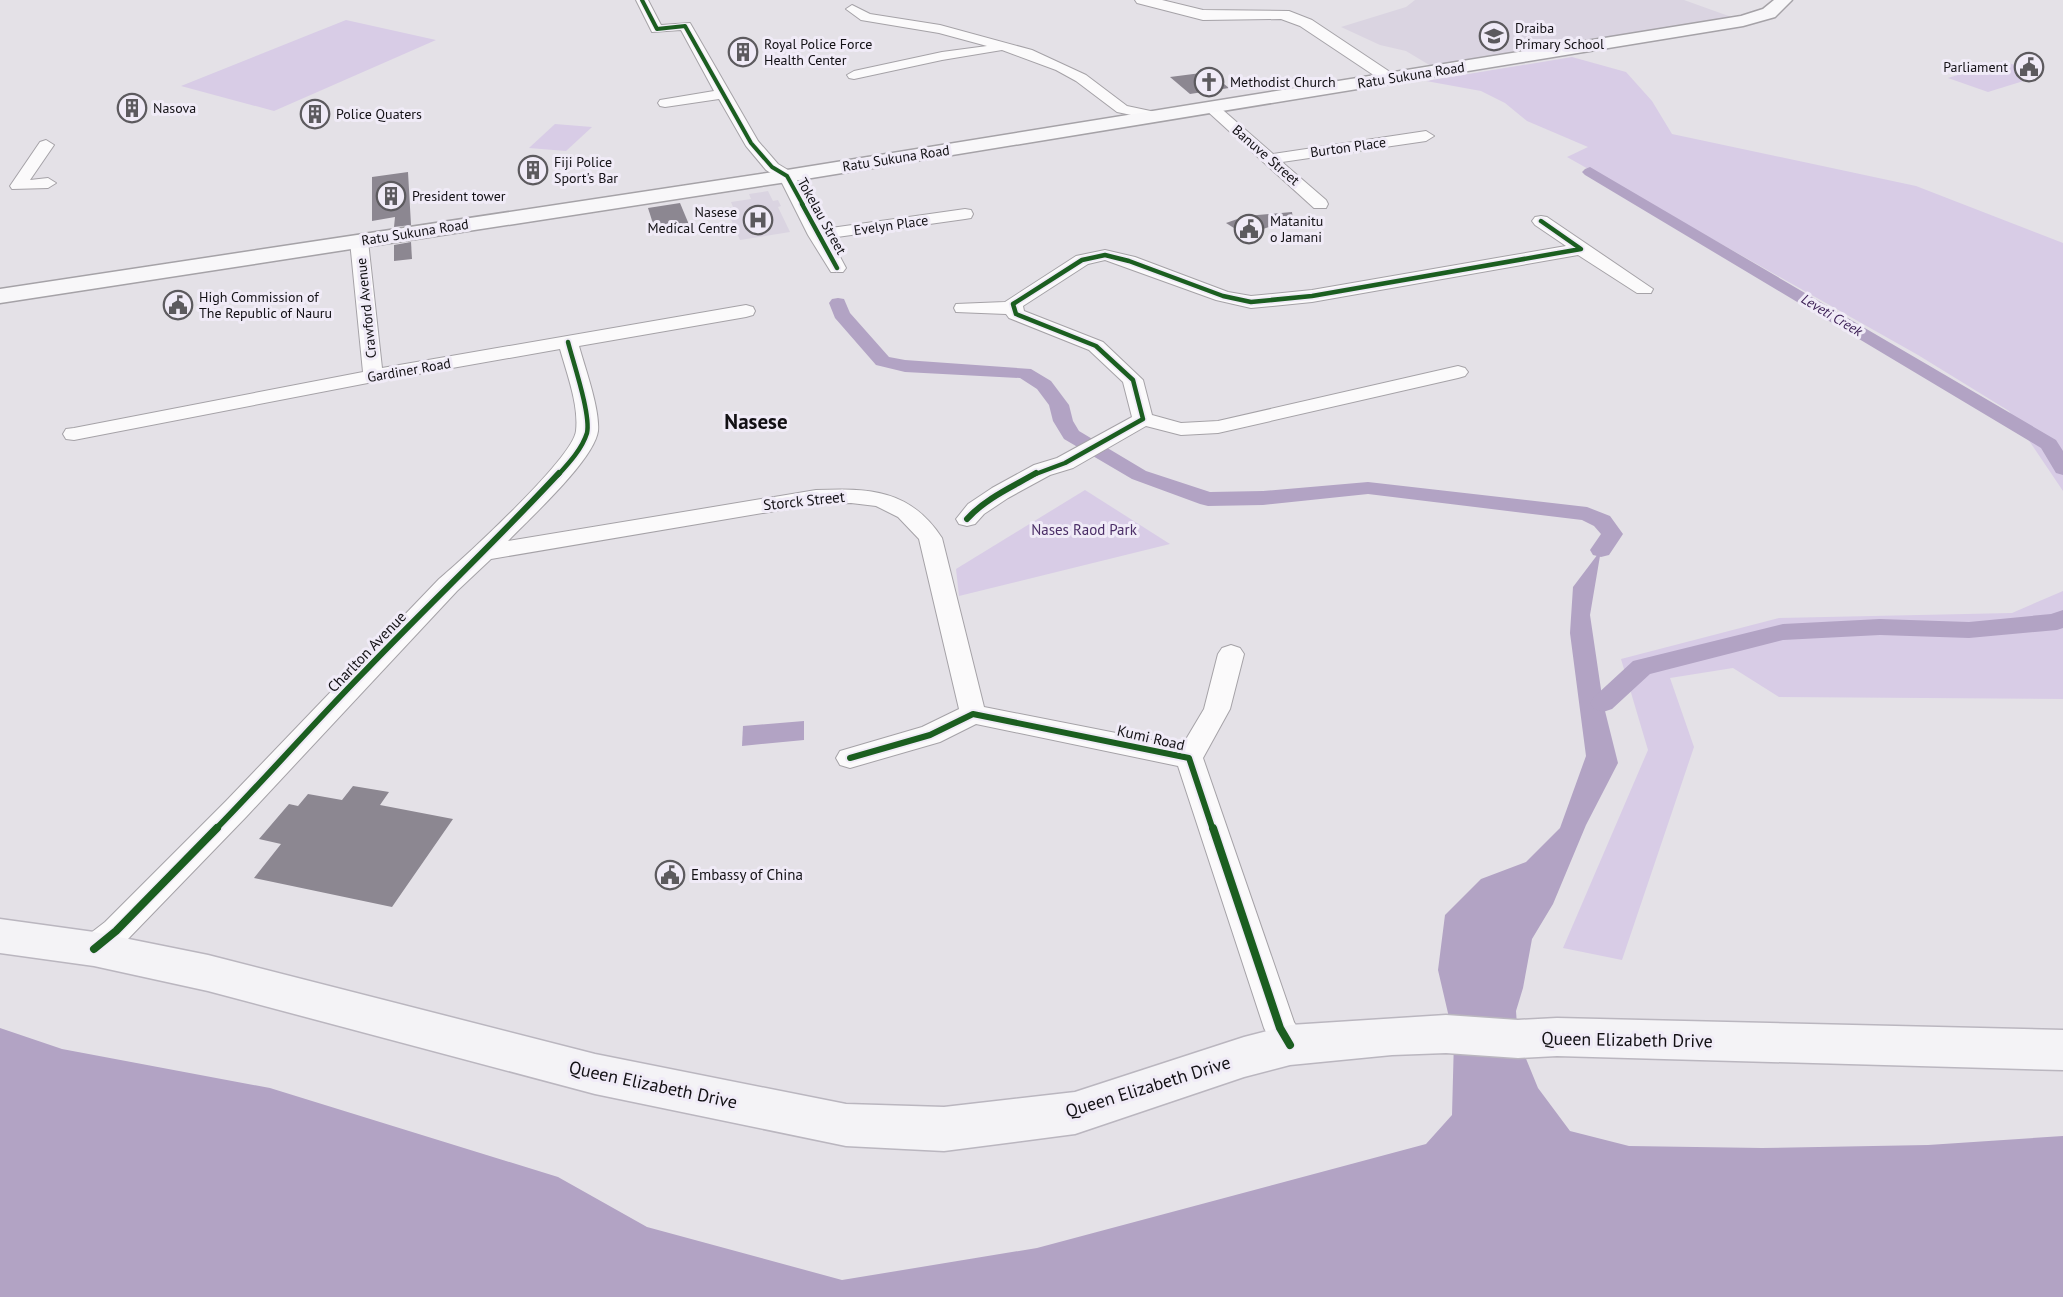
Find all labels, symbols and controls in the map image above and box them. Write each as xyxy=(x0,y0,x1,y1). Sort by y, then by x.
place label: Draiba Primary School xyxy=(1515,19,1604,53)
school or university icon: Draiba Primary School xyxy=(1478,20,1510,52)
place label: Royal Police Force Health Center xyxy=(764,35,872,69)
building icon: Royal Police Force Health Center xyxy=(727,36,759,68)
public building icon: Parliament xyxy=(2013,51,2045,83)
street label: Ratu Sukuna Road xyxy=(1356,58,1466,92)
place label: Parliament xyxy=(1943,58,2008,76)
church icon: Methodist Church xyxy=(1193,66,1225,98)
place label: Methodist Church xyxy=(1230,73,1336,91)
building icon: Nasova xyxy=(116,92,148,124)
building icon: Police Quaters xyxy=(299,98,331,130)
place label: Nasova xyxy=(153,99,196,117)
place label: Police Quaters xyxy=(336,105,422,123)
street label: Banuve Street xyxy=(1229,121,1304,189)
street label: Burton Place xyxy=(1309,133,1387,161)
street label: Ratu Sukuna Road xyxy=(841,141,951,175)
place label: Fiji Police Sport's Bar xyxy=(554,153,618,187)
building icon: Fiji Police Sport's Bar xyxy=(517,154,549,186)
street label: Tokelau Street xyxy=(793,174,851,258)
building icon: President tower xyxy=(375,180,407,212)
place label: President tower xyxy=(412,187,506,205)
place label: Nasese Medical Centre xyxy=(648,203,737,237)
hospital icon: Nasese Medical Centre xyxy=(742,204,774,236)
street label: Evelyn Place xyxy=(853,211,929,239)
place label: Matanitu o Jamani xyxy=(1270,212,1323,246)
public building icon: Matanitu o Jamani xyxy=(1233,213,1265,245)
street label: Ratu Sukuna Road xyxy=(360,215,470,249)
street label: Crawford Avenue xyxy=(352,257,380,359)
place label: High Commission of The Republic of Nauru xyxy=(199,288,332,322)
public building icon: High Commission of The Republic of Nauru xyxy=(162,289,194,321)
water label: Leveti Creek xyxy=(1798,290,1866,341)
street label: Gardiner Road xyxy=(366,354,452,386)
district label: Nasese xyxy=(724,408,788,435)
street label: Storck Street xyxy=(762,487,846,514)
park label: Nases Raod Park xyxy=(1031,520,1138,539)
street label: Charlton Avenue xyxy=(323,607,410,696)
street label: Kumi Road xyxy=(1115,721,1187,755)
public building icon: Embassy of China xyxy=(654,859,686,891)
place label: Embassy of China xyxy=(691,865,803,884)
street label: Queen Elizabeth Drive xyxy=(1541,1027,1713,1052)
street label: Queen Elizabeth Drive xyxy=(1063,1050,1233,1123)
street label: Queen Elizabeth Drive xyxy=(567,1055,739,1114)

